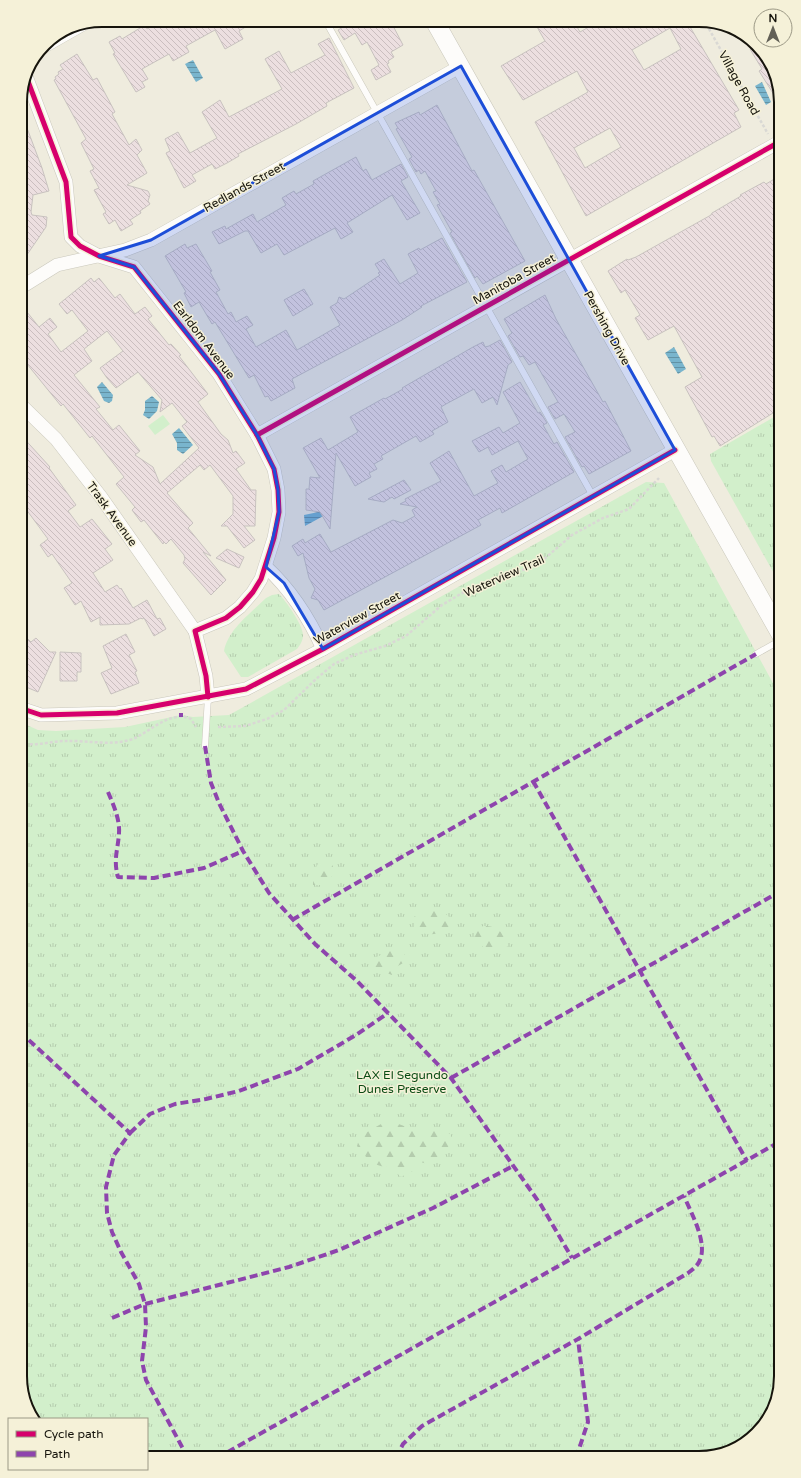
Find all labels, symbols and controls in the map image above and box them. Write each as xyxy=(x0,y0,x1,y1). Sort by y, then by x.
north arrow xyxy=(753,8,793,48)
text: N xyxy=(769,12,777,25)
street label: Village Road xyxy=(716,48,762,118)
street label: Redlands Street xyxy=(201,159,287,215)
street label: Manitoba Street xyxy=(470,250,558,307)
street label: Pershing Drive xyxy=(581,288,633,368)
street label: Earldom Avenue xyxy=(170,298,238,382)
street label: Trask Avenue xyxy=(84,479,140,549)
street label: Waterview Trail xyxy=(462,552,546,600)
street label: Waterview Street xyxy=(311,588,403,648)
park label: LAX El Segundo Dunes Preserve xyxy=(356,1068,448,1096)
legend xyxy=(8,1418,148,1470)
text: Cycle path xyxy=(44,1427,103,1441)
text: Path xyxy=(44,1447,70,1461)

